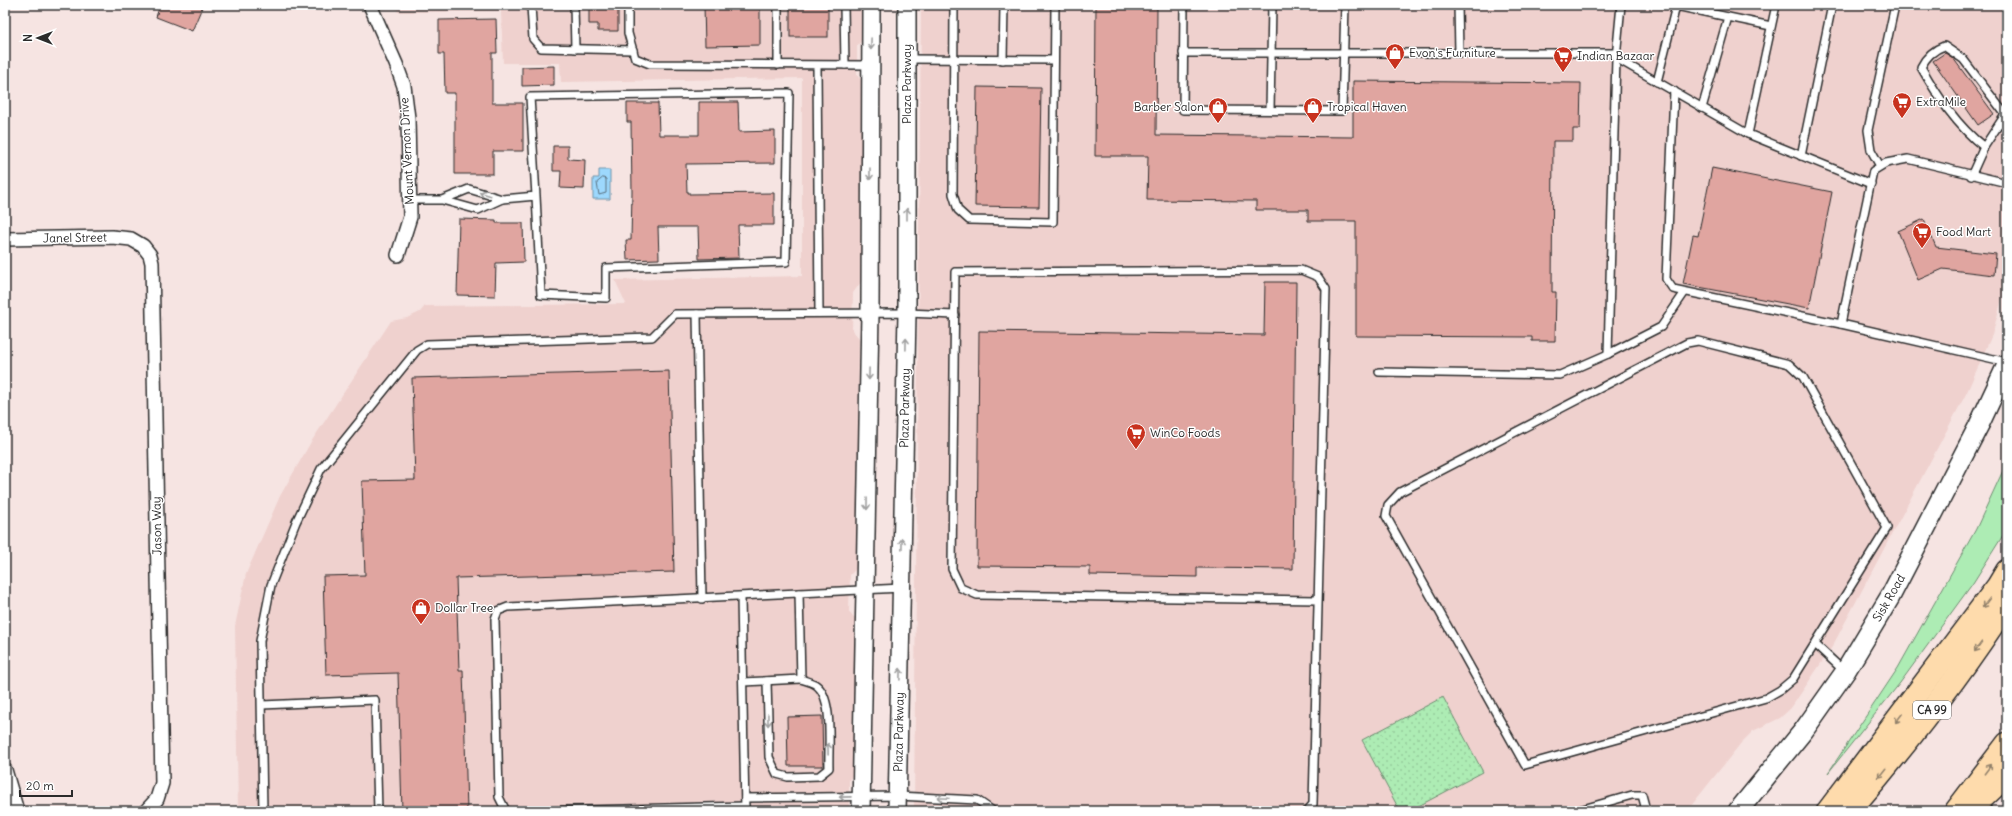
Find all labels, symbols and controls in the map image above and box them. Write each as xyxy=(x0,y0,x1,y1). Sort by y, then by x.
north arrow xyxy=(18,18,58,58)
text: N xyxy=(21,34,35,42)
one-way arrow xyxy=(867,37,875,50)
shop icon: Evon's Furniture xyxy=(1384,42,1406,70)
street label: Plaza Parkway xyxy=(899,44,914,124)
place label: Evon's Furniture xyxy=(1409,45,1496,60)
supermarket icon: Indian Bazaar xyxy=(1552,45,1574,73)
place label: Indian Bazaar xyxy=(1577,48,1655,63)
supermarket icon: ExtraMile xyxy=(1891,91,1913,119)
place label: ExtraMile xyxy=(1916,94,1966,109)
shop icon: Barber Salon xyxy=(1207,96,1229,124)
shop icon: Tropical Haven xyxy=(1302,96,1324,124)
street label: Mount Vernon Drive xyxy=(396,97,417,205)
place label: Barber Salon xyxy=(1134,99,1204,114)
place label: Tropical Haven xyxy=(1327,99,1407,114)
one-way arrow xyxy=(866,167,874,180)
one-way arrow xyxy=(479,190,492,197)
one-way arrow xyxy=(903,208,911,221)
supermarket icon: Food Mart xyxy=(1911,221,1933,249)
place label: Food Mart xyxy=(1936,224,1991,239)
street label: Janel Street xyxy=(43,229,107,246)
one-way arrow xyxy=(902,338,910,351)
one-way arrow xyxy=(866,367,873,380)
street label: Plaza Parkway xyxy=(896,368,913,448)
supermarket icon: WinCo Foods xyxy=(1125,422,1147,450)
place label: WinCo Foods xyxy=(1150,425,1220,440)
street label: Jason Way xyxy=(148,496,165,556)
one-way arrow xyxy=(863,497,871,510)
one-way arrow xyxy=(899,538,906,551)
street label: Sisk Road xyxy=(1869,572,1908,624)
shop icon: Dollar Tree xyxy=(410,597,432,625)
one-way arrow xyxy=(1981,598,1990,609)
place label: Dollar Tree xyxy=(435,600,493,615)
one-way arrow xyxy=(1974,642,1982,653)
one-way arrow xyxy=(896,668,904,681)
street label: Plaza Parkway xyxy=(890,692,907,772)
road number: CA 99 xyxy=(1913,701,1951,719)
one-way arrow xyxy=(764,713,772,726)
one-way arrow xyxy=(1894,713,1903,724)
one-way arrow xyxy=(825,743,832,756)
one-way arrow xyxy=(1984,763,1992,774)
one-way arrow xyxy=(1877,767,1886,778)
scale bar xyxy=(20,772,72,798)
text: 20 m xyxy=(26,778,54,793)
one-way arrow xyxy=(839,793,852,801)
one-way arrow xyxy=(937,794,950,802)

